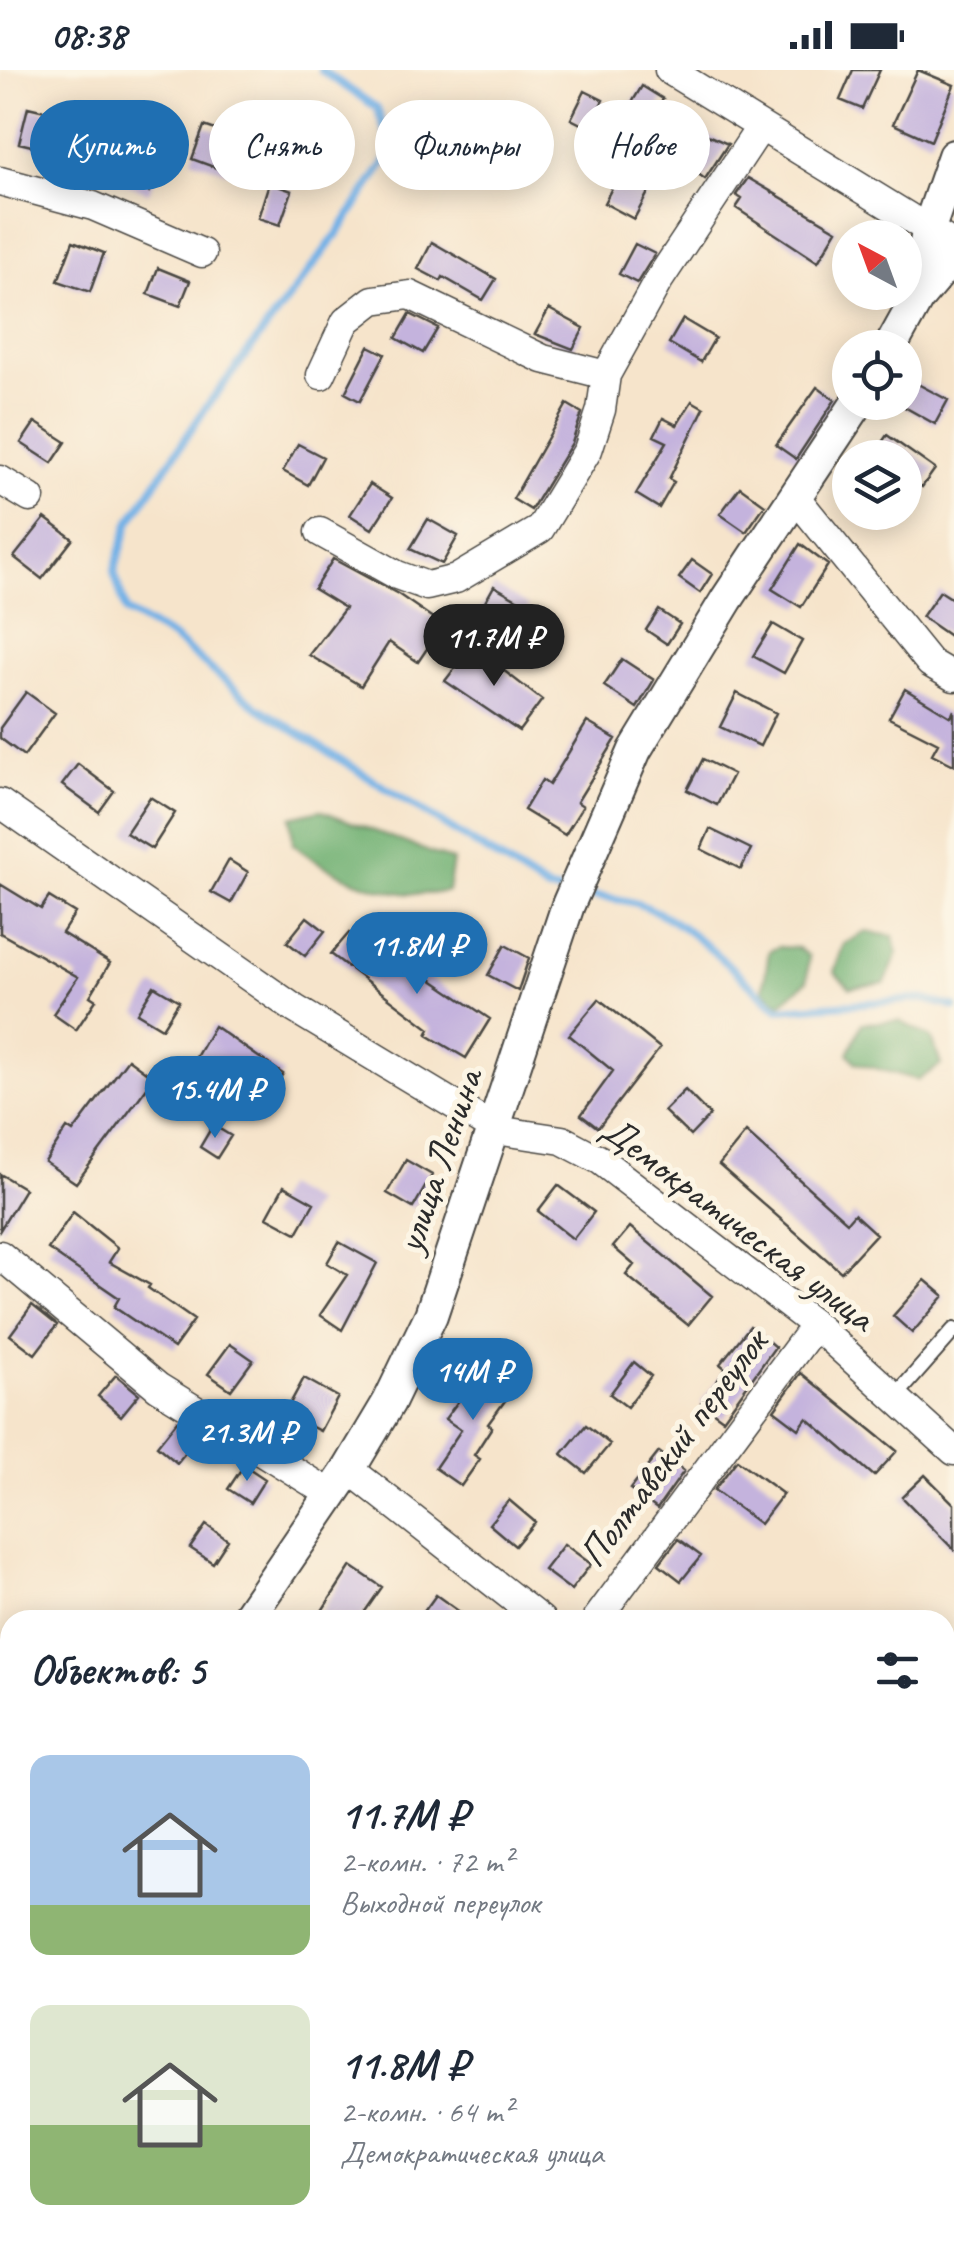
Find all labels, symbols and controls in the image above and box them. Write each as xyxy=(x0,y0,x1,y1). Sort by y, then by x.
text: 08:38 xyxy=(50,12,126,59)
chip: Купить xyxy=(30,100,189,190)
chip: Снять xyxy=(209,100,355,190)
chip: Фильтры xyxy=(375,100,554,190)
chip: Новое xyxy=(574,100,710,190)
north arrow xyxy=(832,220,922,310)
map controls xyxy=(832,220,922,530)
button: locate xyxy=(832,330,922,420)
button: layers xyxy=(832,440,922,530)
pin: 11.7M ₽ xyxy=(402,604,586,689)
text: 11.7M ₽ xyxy=(445,616,543,657)
pin: 11.8M ₽ xyxy=(325,912,509,997)
text: 11.8M ₽ xyxy=(368,924,466,965)
pin: 15.4M ₽ xyxy=(123,1056,307,1141)
street label: улица Ленина xyxy=(384,1060,495,1261)
text: 15.4M ₽ xyxy=(167,1068,263,1109)
street label: Демократическая улица xyxy=(591,1104,887,1344)
street label: Полтавский переулок xyxy=(567,1317,781,1577)
pin: 14M ₽ xyxy=(403,1338,543,1423)
text: 14M ₽ xyxy=(435,1350,511,1391)
pin: 21.3M ₽ xyxy=(155,1399,339,1484)
text: 21.3M ₽ xyxy=(198,1411,296,1452)
icon: filters xyxy=(870,1643,925,1698)
text: Объектов: 5 xyxy=(30,1644,205,1697)
text: 11.7M ₽ xyxy=(340,1788,467,1841)
icon: home xyxy=(110,1795,230,1915)
text: 2-комн. · 72 m² xyxy=(340,1841,512,1882)
text: Выходной переулок xyxy=(340,1882,540,1923)
text: 11.8M ₽ xyxy=(340,2038,468,2091)
icon: home xyxy=(110,2045,230,2165)
text: 2-комн. · 64 m² xyxy=(340,2091,512,2132)
text: Демократическая улица xyxy=(340,2132,604,2173)

